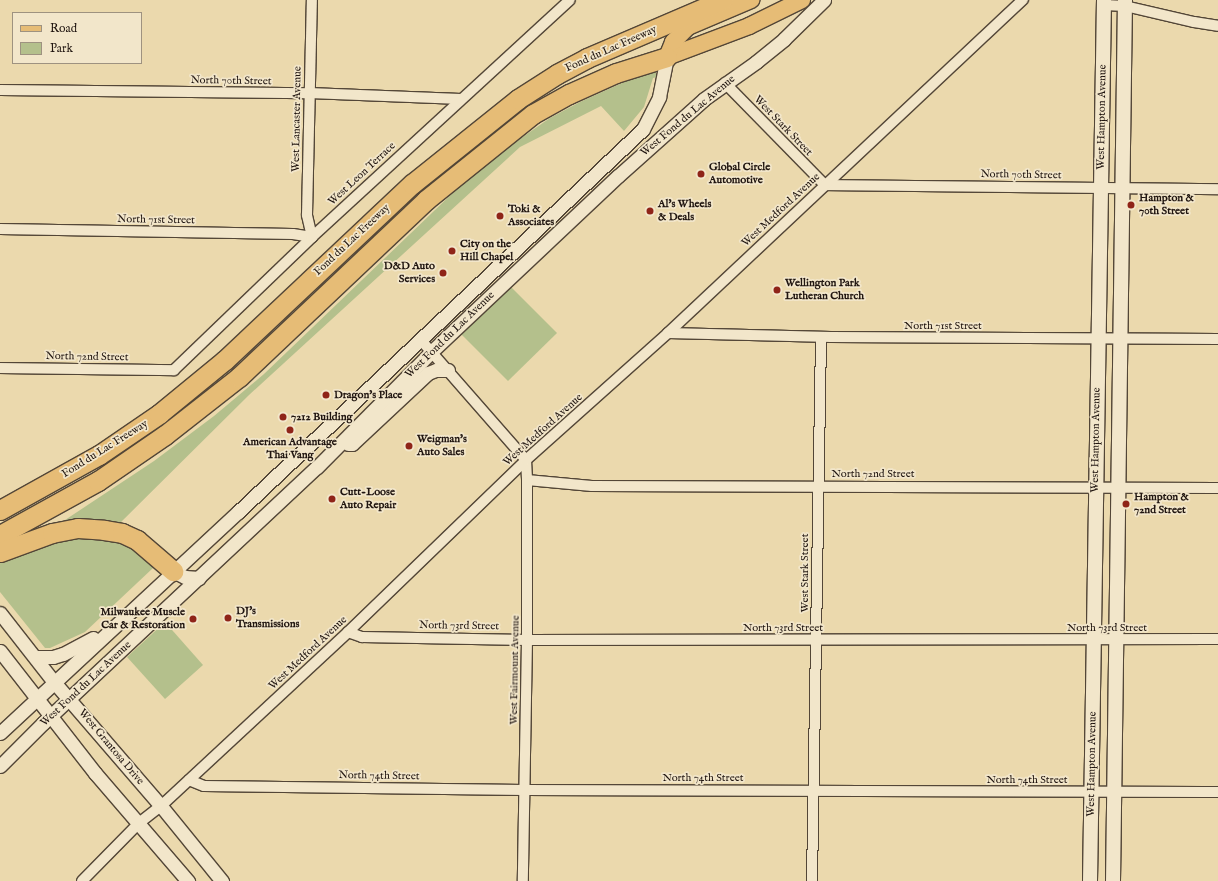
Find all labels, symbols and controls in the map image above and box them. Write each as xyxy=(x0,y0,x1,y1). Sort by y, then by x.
legend xyxy=(12,12,142,64)
text: Road xyxy=(50,21,77,36)
street label: Fond du Lac Freeway xyxy=(563,23,659,75)
text: Park xyxy=(50,41,73,56)
street label: West Hampton Avenue xyxy=(1094,64,1110,170)
street label: West Lancaster Avenue xyxy=(289,66,305,172)
street label: West Fond du Lac Avenue xyxy=(638,73,738,159)
street label: North 70th Street xyxy=(190,74,272,88)
street label: West Stark Street xyxy=(751,93,815,159)
street label: West Leon Terrace xyxy=(326,140,398,208)
place label: Global Circle Automotive xyxy=(709,161,770,187)
street label: North 70th Street xyxy=(980,168,1062,182)
marker: Global Circle Automotive xyxy=(696,169,706,179)
street label: West Medford Avenue xyxy=(739,170,823,250)
place label: Hampton & 70th Street xyxy=(1139,192,1194,218)
place label: Al's Wheels & Deals xyxy=(658,198,711,224)
marker: Hampton & 70th Street xyxy=(1126,200,1136,210)
street label: Fond du Lac Freeway xyxy=(311,201,393,279)
place label: Toki & Associates xyxy=(508,203,554,229)
marker: Al's Wheels & Deals xyxy=(645,206,655,216)
marker: Toki & Associates xyxy=(495,211,505,221)
street label: North 71st Street xyxy=(117,213,195,227)
place label: City on the Hill Chapel xyxy=(460,238,513,264)
marker: City on the Hill Chapel xyxy=(447,246,457,256)
place label: D&D Auto Services xyxy=(384,260,435,286)
marker: D&D Auto Services xyxy=(438,268,448,278)
place label: Wellington Park Lutheran Church xyxy=(785,277,864,303)
marker: Wellington Park Lutheran Church xyxy=(772,285,782,295)
street label: West Fond du Lac Avenue xyxy=(403,289,497,381)
street label: North 71st Street xyxy=(904,319,982,333)
street label: North 72nd Street xyxy=(45,350,129,364)
street label: West Hampton Avenue xyxy=(1088,387,1104,493)
place label: Dragon's Place xyxy=(334,388,402,402)
marker: Dragon's Place xyxy=(321,390,331,400)
street label: West Medford Avenue xyxy=(501,391,585,469)
place label: 7212 Building xyxy=(291,410,352,424)
marker: 7212 Building xyxy=(278,412,288,422)
street label: Fond du Lac Freeway xyxy=(60,417,150,481)
marker: American Advantage Thai Vang xyxy=(285,425,295,435)
place label: Weigman's Auto Sales xyxy=(417,433,467,459)
place label: American Advantage Thai Vang xyxy=(243,436,337,462)
marker: Weigman's Auto Sales xyxy=(404,441,414,451)
street label: North 72nd Street xyxy=(832,467,914,481)
place label: Cutt-Loose Auto Repair xyxy=(340,486,396,512)
place label: Hampton & 72nd Street xyxy=(1134,491,1189,517)
marker: Cutt-Loose Auto Repair xyxy=(327,494,337,504)
marker: Hampton & 72nd Street xyxy=(1121,499,1131,509)
street label: West Stark Street xyxy=(798,534,812,612)
place label: DJ's Transmissions xyxy=(236,605,299,631)
place label: Milwaukee Muscle Car & Restoration xyxy=(100,606,185,632)
marker: DJ's Transmissions xyxy=(223,613,233,623)
street label: West Medford Avenue xyxy=(266,613,350,693)
marker: Milwaukee Muscle Car & Restoration xyxy=(188,614,198,624)
street label: West Fairmount Avenue xyxy=(507,615,523,725)
street label: North 73rd Street xyxy=(419,619,499,633)
street label: North 73rd Street xyxy=(743,621,823,635)
street label: North 73rd Street xyxy=(1067,621,1147,635)
street label: West Fond du Lac Avenue xyxy=(38,639,134,729)
street label: West Grantosa Drive xyxy=(76,706,146,788)
street label: West Hampton Avenue xyxy=(1084,711,1100,817)
street label: North 74th Street xyxy=(338,769,420,783)
street label: North 74th Street xyxy=(662,771,744,785)
street label: North 74th Street xyxy=(986,773,1068,787)

